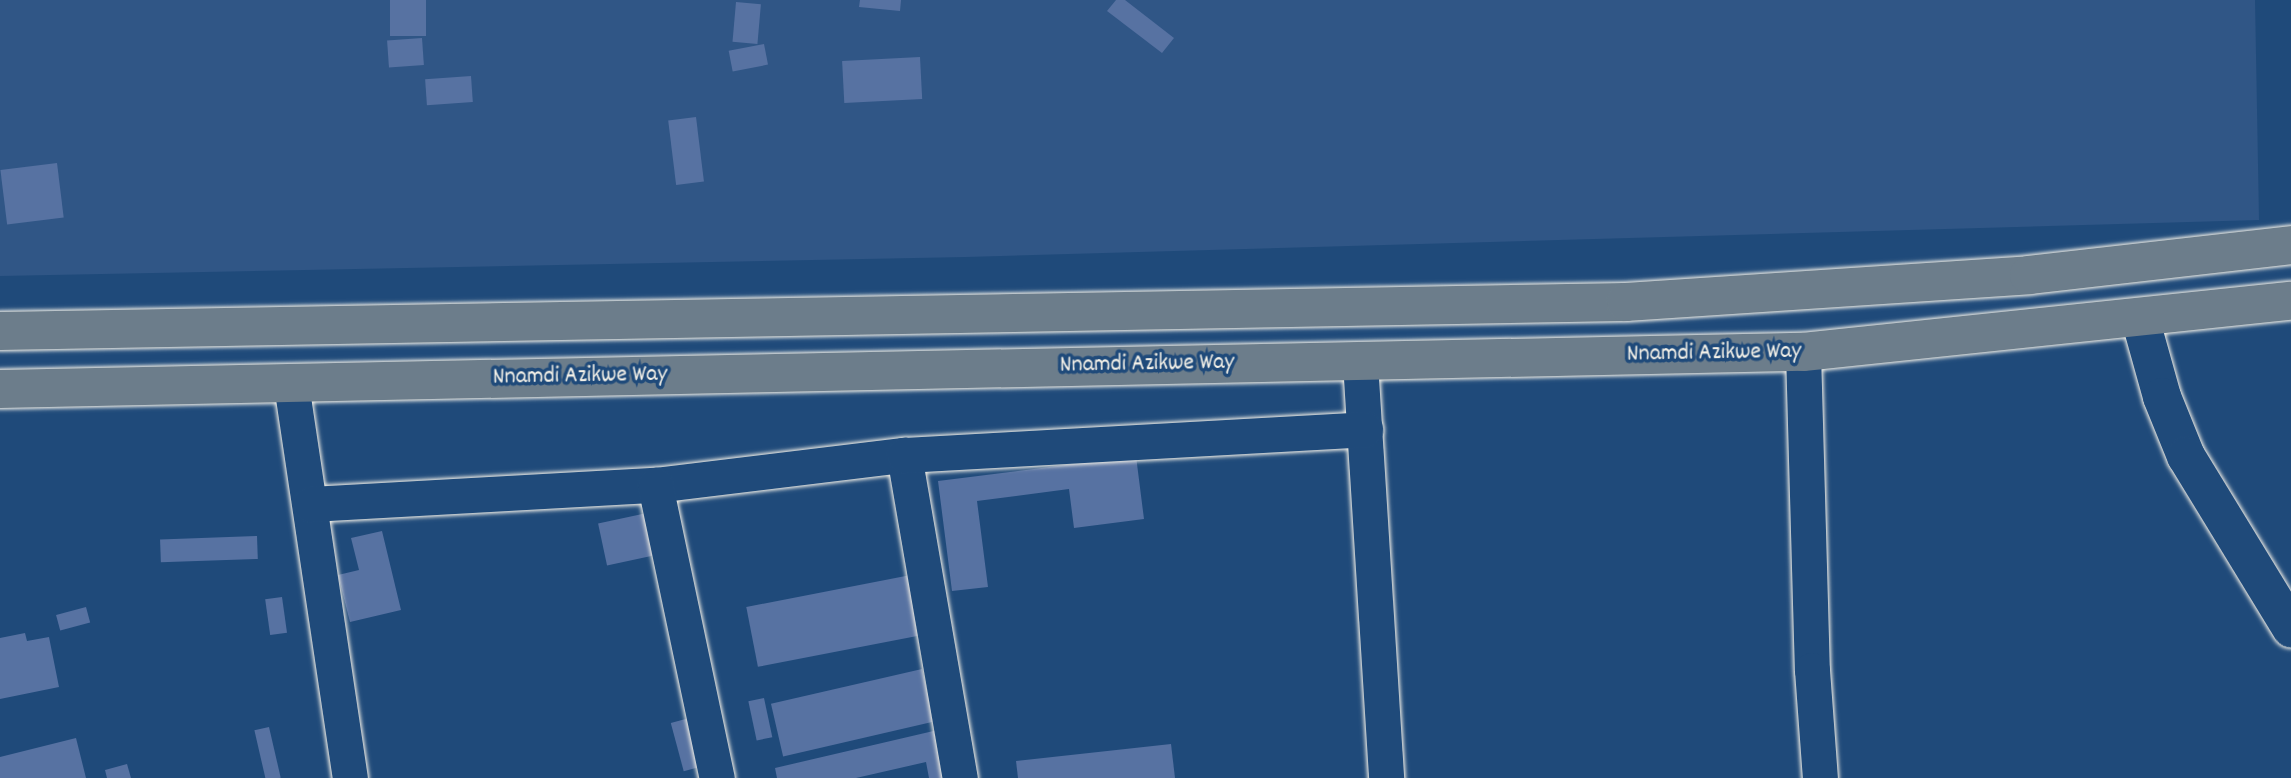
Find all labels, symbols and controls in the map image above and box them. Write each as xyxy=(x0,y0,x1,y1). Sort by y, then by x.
street label: Nnamdi Azikwe Way xyxy=(1626,338,1802,370)
street label: Nnamdi Azikwe Way xyxy=(1059,349,1235,381)
street label: Nnamdi Azikwe Way xyxy=(492,361,668,393)

